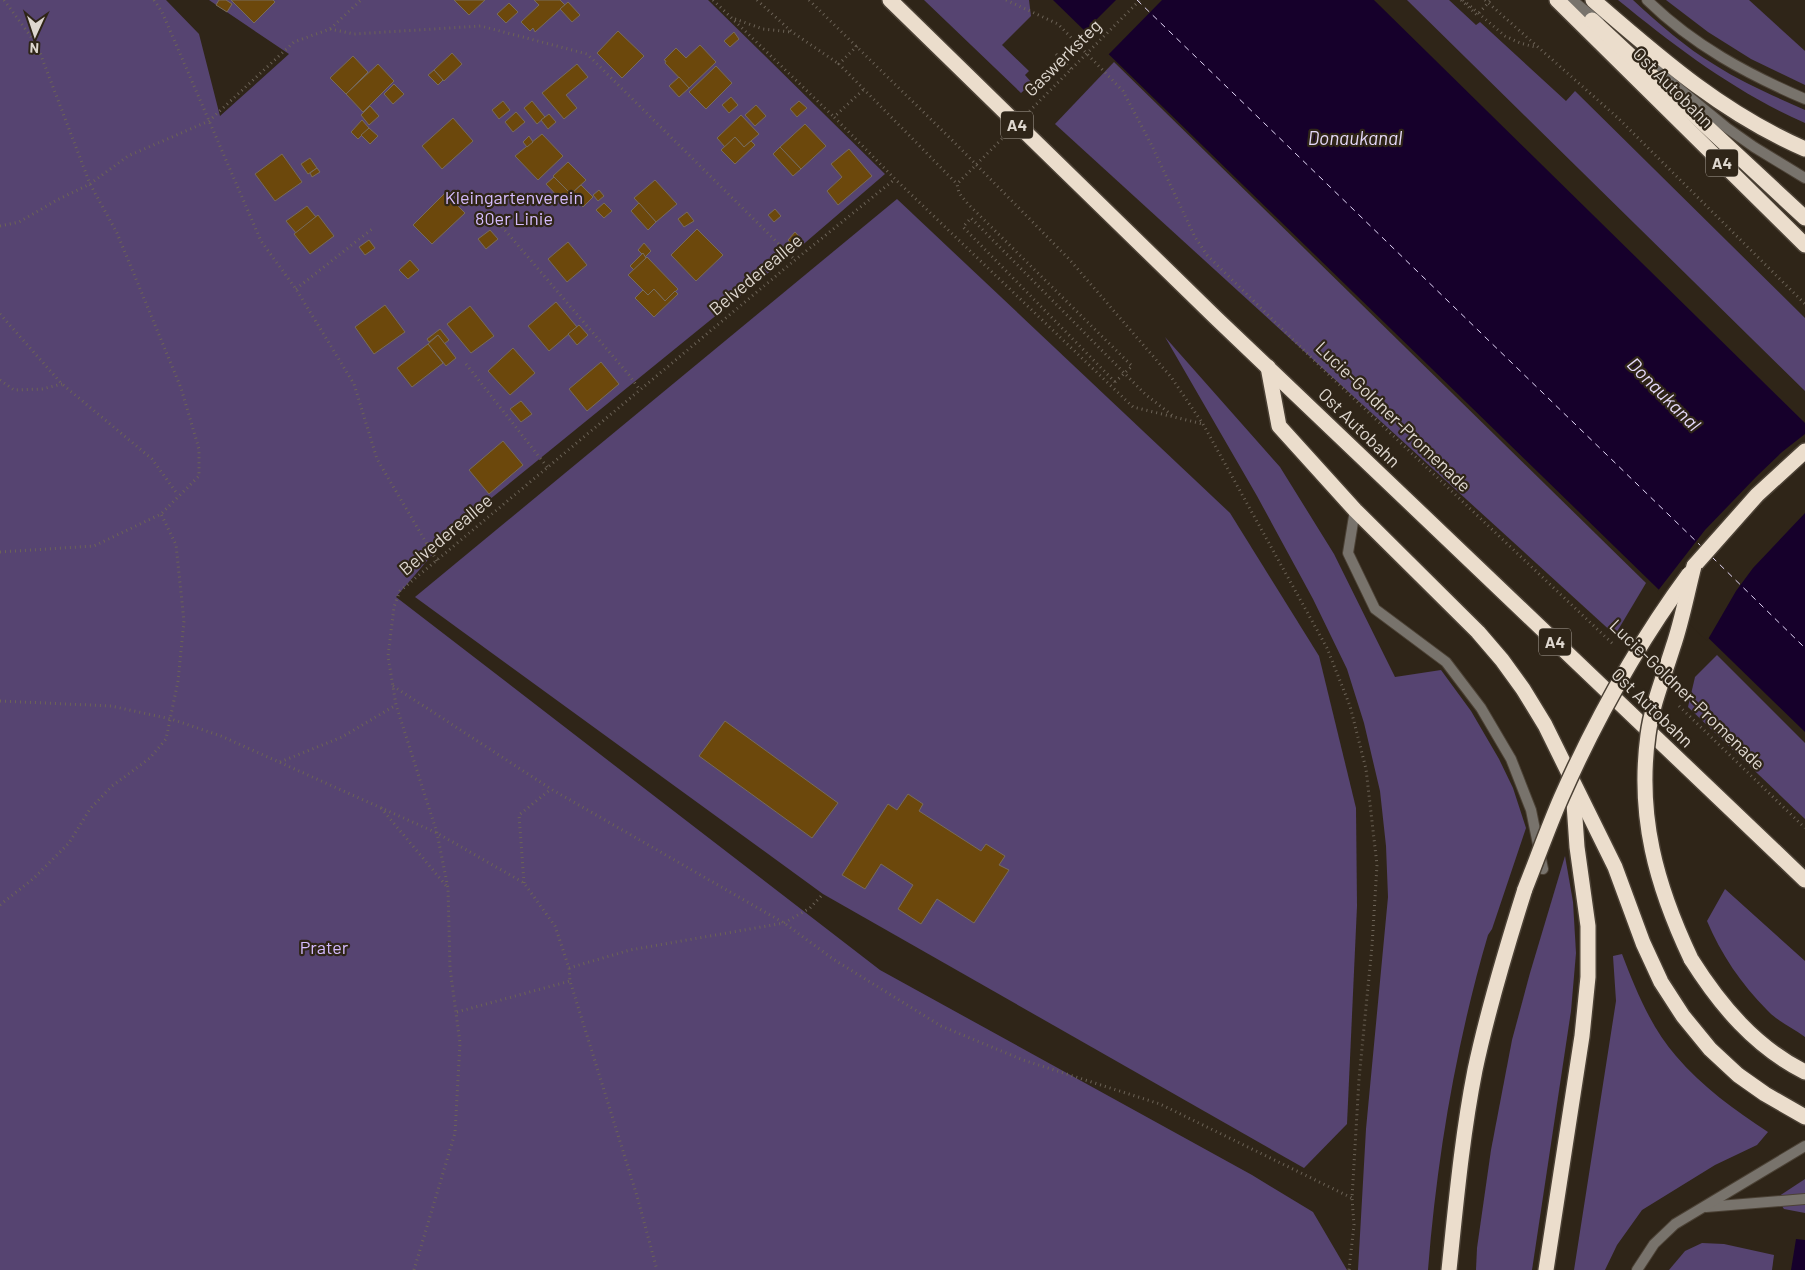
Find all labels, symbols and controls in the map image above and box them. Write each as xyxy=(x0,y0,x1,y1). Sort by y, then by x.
north arrow xyxy=(10,10,60,60)
street label: Gaswerksteg xyxy=(1019,14,1105,100)
text: N xyxy=(29,40,39,57)
street label: Ost Autobahn xyxy=(1629,42,1719,132)
road number: A4 xyxy=(1001,112,1033,138)
water label: Donaukanal xyxy=(1308,126,1403,149)
road number: A4 xyxy=(1706,150,1738,177)
park label: Kleingartenverein 80er Linie xyxy=(445,186,583,229)
street label: Belvedereallee xyxy=(704,229,806,320)
street label: Lucie-Goldner-Promenade xyxy=(1311,336,1476,496)
water label: Donaukanal xyxy=(1623,352,1706,436)
street label: Ost Autobahn xyxy=(1314,383,1405,472)
street label: Belvedereallee xyxy=(394,489,496,580)
street label: Lucie-Goldner-Promenade xyxy=(1605,614,1770,774)
road number: A4 xyxy=(1539,628,1571,656)
street label: Ost Autobahn xyxy=(1607,663,1698,752)
park label: Prater xyxy=(300,936,349,958)

